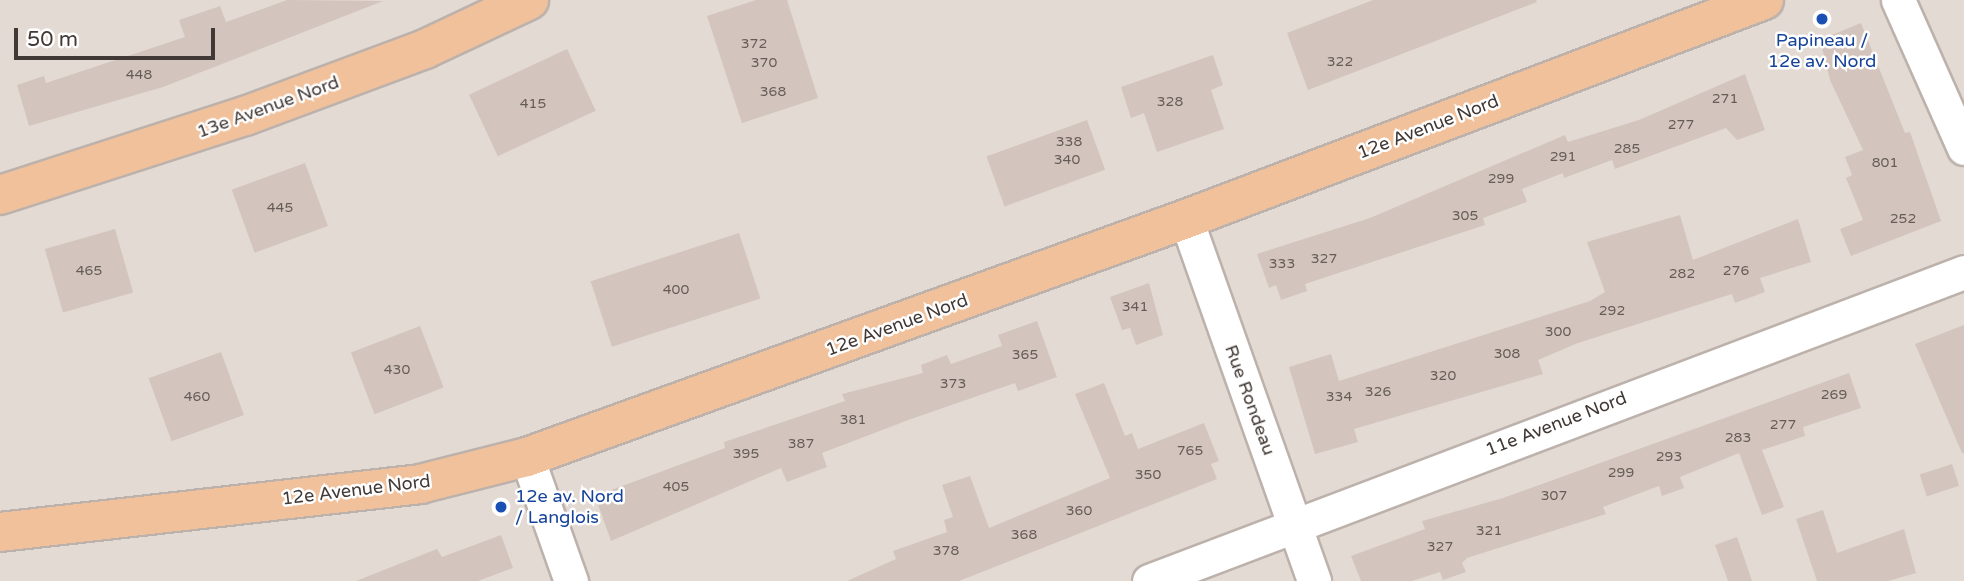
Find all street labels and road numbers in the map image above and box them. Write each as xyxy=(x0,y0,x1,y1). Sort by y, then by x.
street label: 13e Avenue Nord xyxy=(194,71,342,143)
street label: 12e Avenue Nord xyxy=(1354,90,1502,164)
street label: 12e Avenue Nord xyxy=(823,289,971,361)
street label: Rue Rondeau xyxy=(1220,342,1280,458)
street label: 11e Avenue Nord xyxy=(1482,387,1630,461)
street label: 12e Avenue Nord xyxy=(280,470,432,510)

